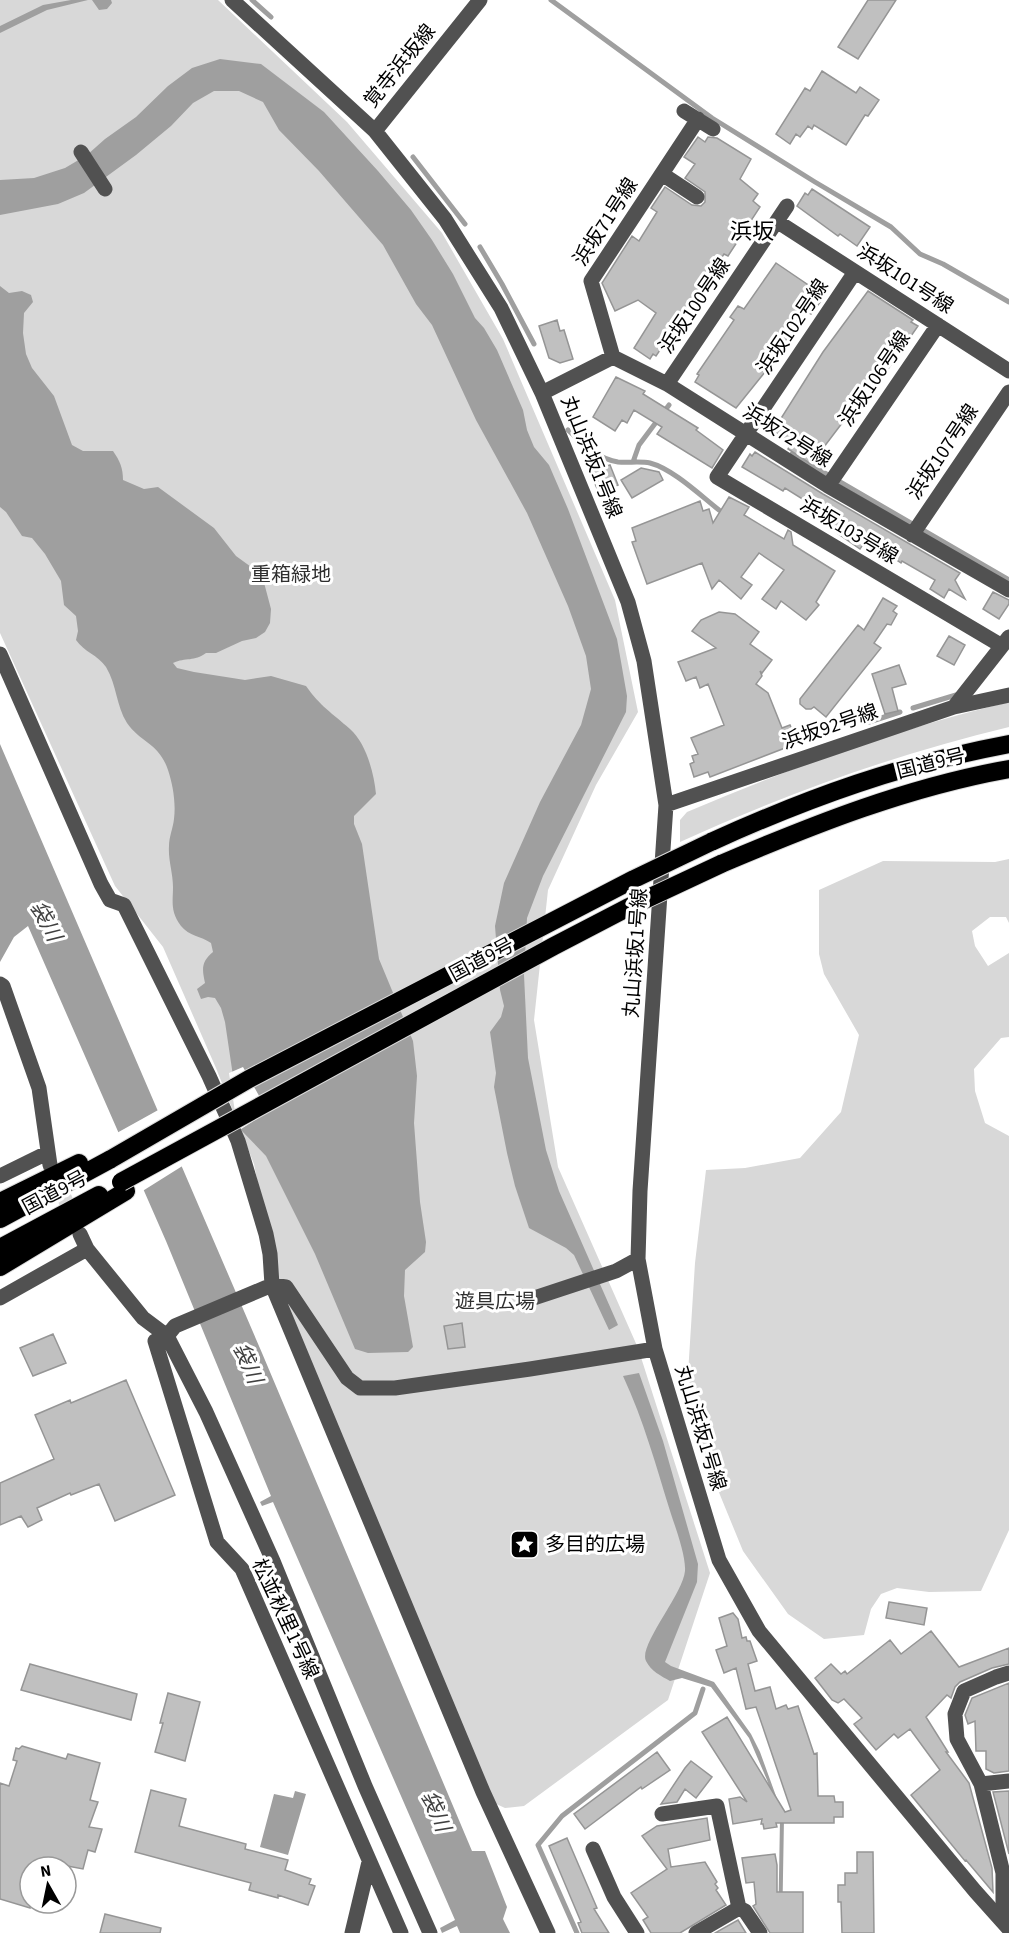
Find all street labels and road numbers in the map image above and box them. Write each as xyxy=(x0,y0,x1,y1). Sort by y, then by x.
street label: 覚寺浜坂線 xyxy=(358,18,442,114)
street label: 浜坂71号線 xyxy=(567,172,645,272)
street label: 浜坂101号線 xyxy=(851,237,959,321)
street label: 浜坂100号線 xyxy=(653,253,737,359)
street label: 浜坂102号線 xyxy=(751,274,835,380)
street label: 浜坂106号線 xyxy=(833,326,917,432)
street label: 丸山浜坂1号線 xyxy=(554,392,628,522)
street label: 浜坂72号線 xyxy=(737,398,837,474)
street label: 浜坂107号線 xyxy=(901,399,985,505)
street label: 浜坂103号線 xyxy=(795,491,903,571)
street label: 浜坂92号線 xyxy=(778,698,882,756)
street label: 国道9号 xyxy=(894,742,968,786)
street label: 丸山浜坂1号線 xyxy=(618,887,654,1019)
street label: 国道9号 xyxy=(445,931,519,989)
street label: 国道9号 xyxy=(18,1164,92,1222)
street label: 丸山浜坂1号線 xyxy=(668,1362,732,1494)
street label: 松並秋里1号線 xyxy=(245,1554,325,1684)

